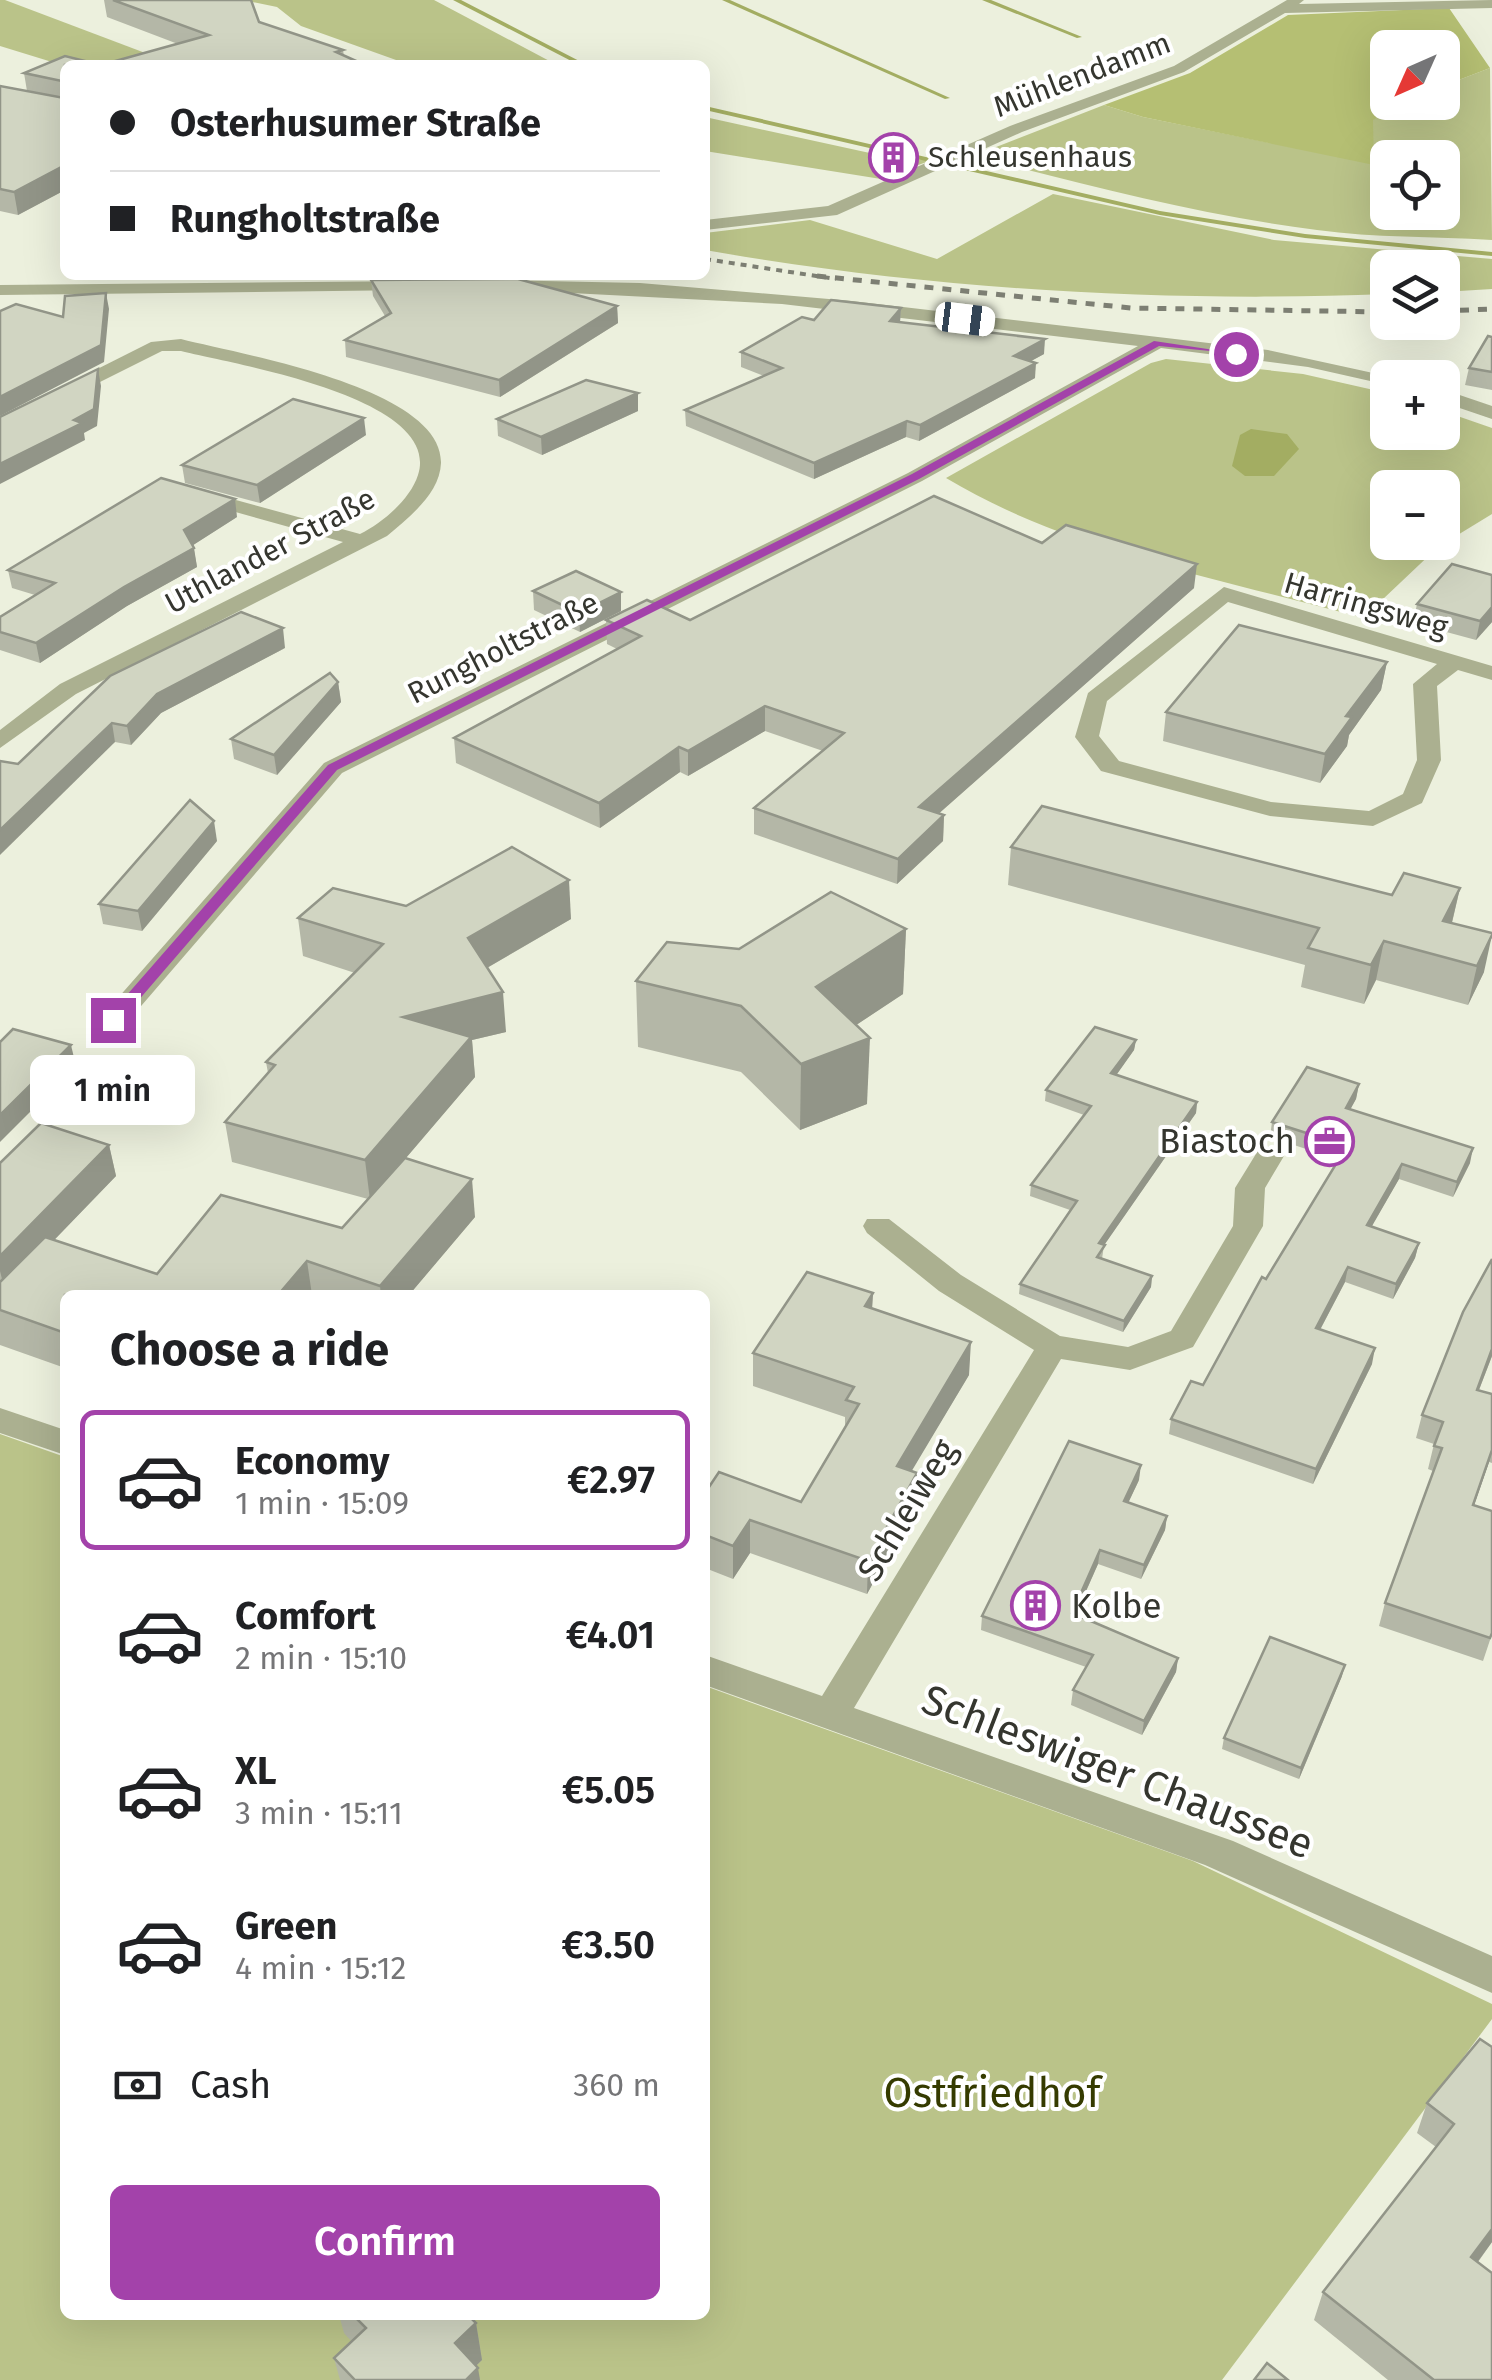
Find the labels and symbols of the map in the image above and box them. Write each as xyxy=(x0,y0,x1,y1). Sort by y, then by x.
street label: Mühlendamm xyxy=(988,25,1176,125)
north arrow xyxy=(1370,30,1460,120)
building icon: Schleusenhaus xyxy=(867,131,919,183)
place label: Schleusenhaus xyxy=(928,139,1132,175)
car xyxy=(933,300,997,338)
route start xyxy=(1214,332,1259,377)
street label: Uthlander Straße xyxy=(159,480,381,622)
street label: Harringsweg xyxy=(1280,564,1452,646)
street label: Rungholtstraße xyxy=(402,584,604,712)
route end xyxy=(91,998,136,1043)
callout: 1 min xyxy=(31,1055,196,1125)
office icon: Biastoch xyxy=(1304,1115,1356,1167)
place label: Biastoch xyxy=(1159,1120,1295,1162)
street label: Schleiweg xyxy=(848,1431,966,1588)
building icon: Kolbe xyxy=(1010,1580,1062,1632)
place label: Kolbe xyxy=(1071,1585,1162,1627)
street label: Schleswiger Chaussee xyxy=(915,1674,1320,1870)
park label: Ostfriedhof xyxy=(883,2068,1104,2118)

